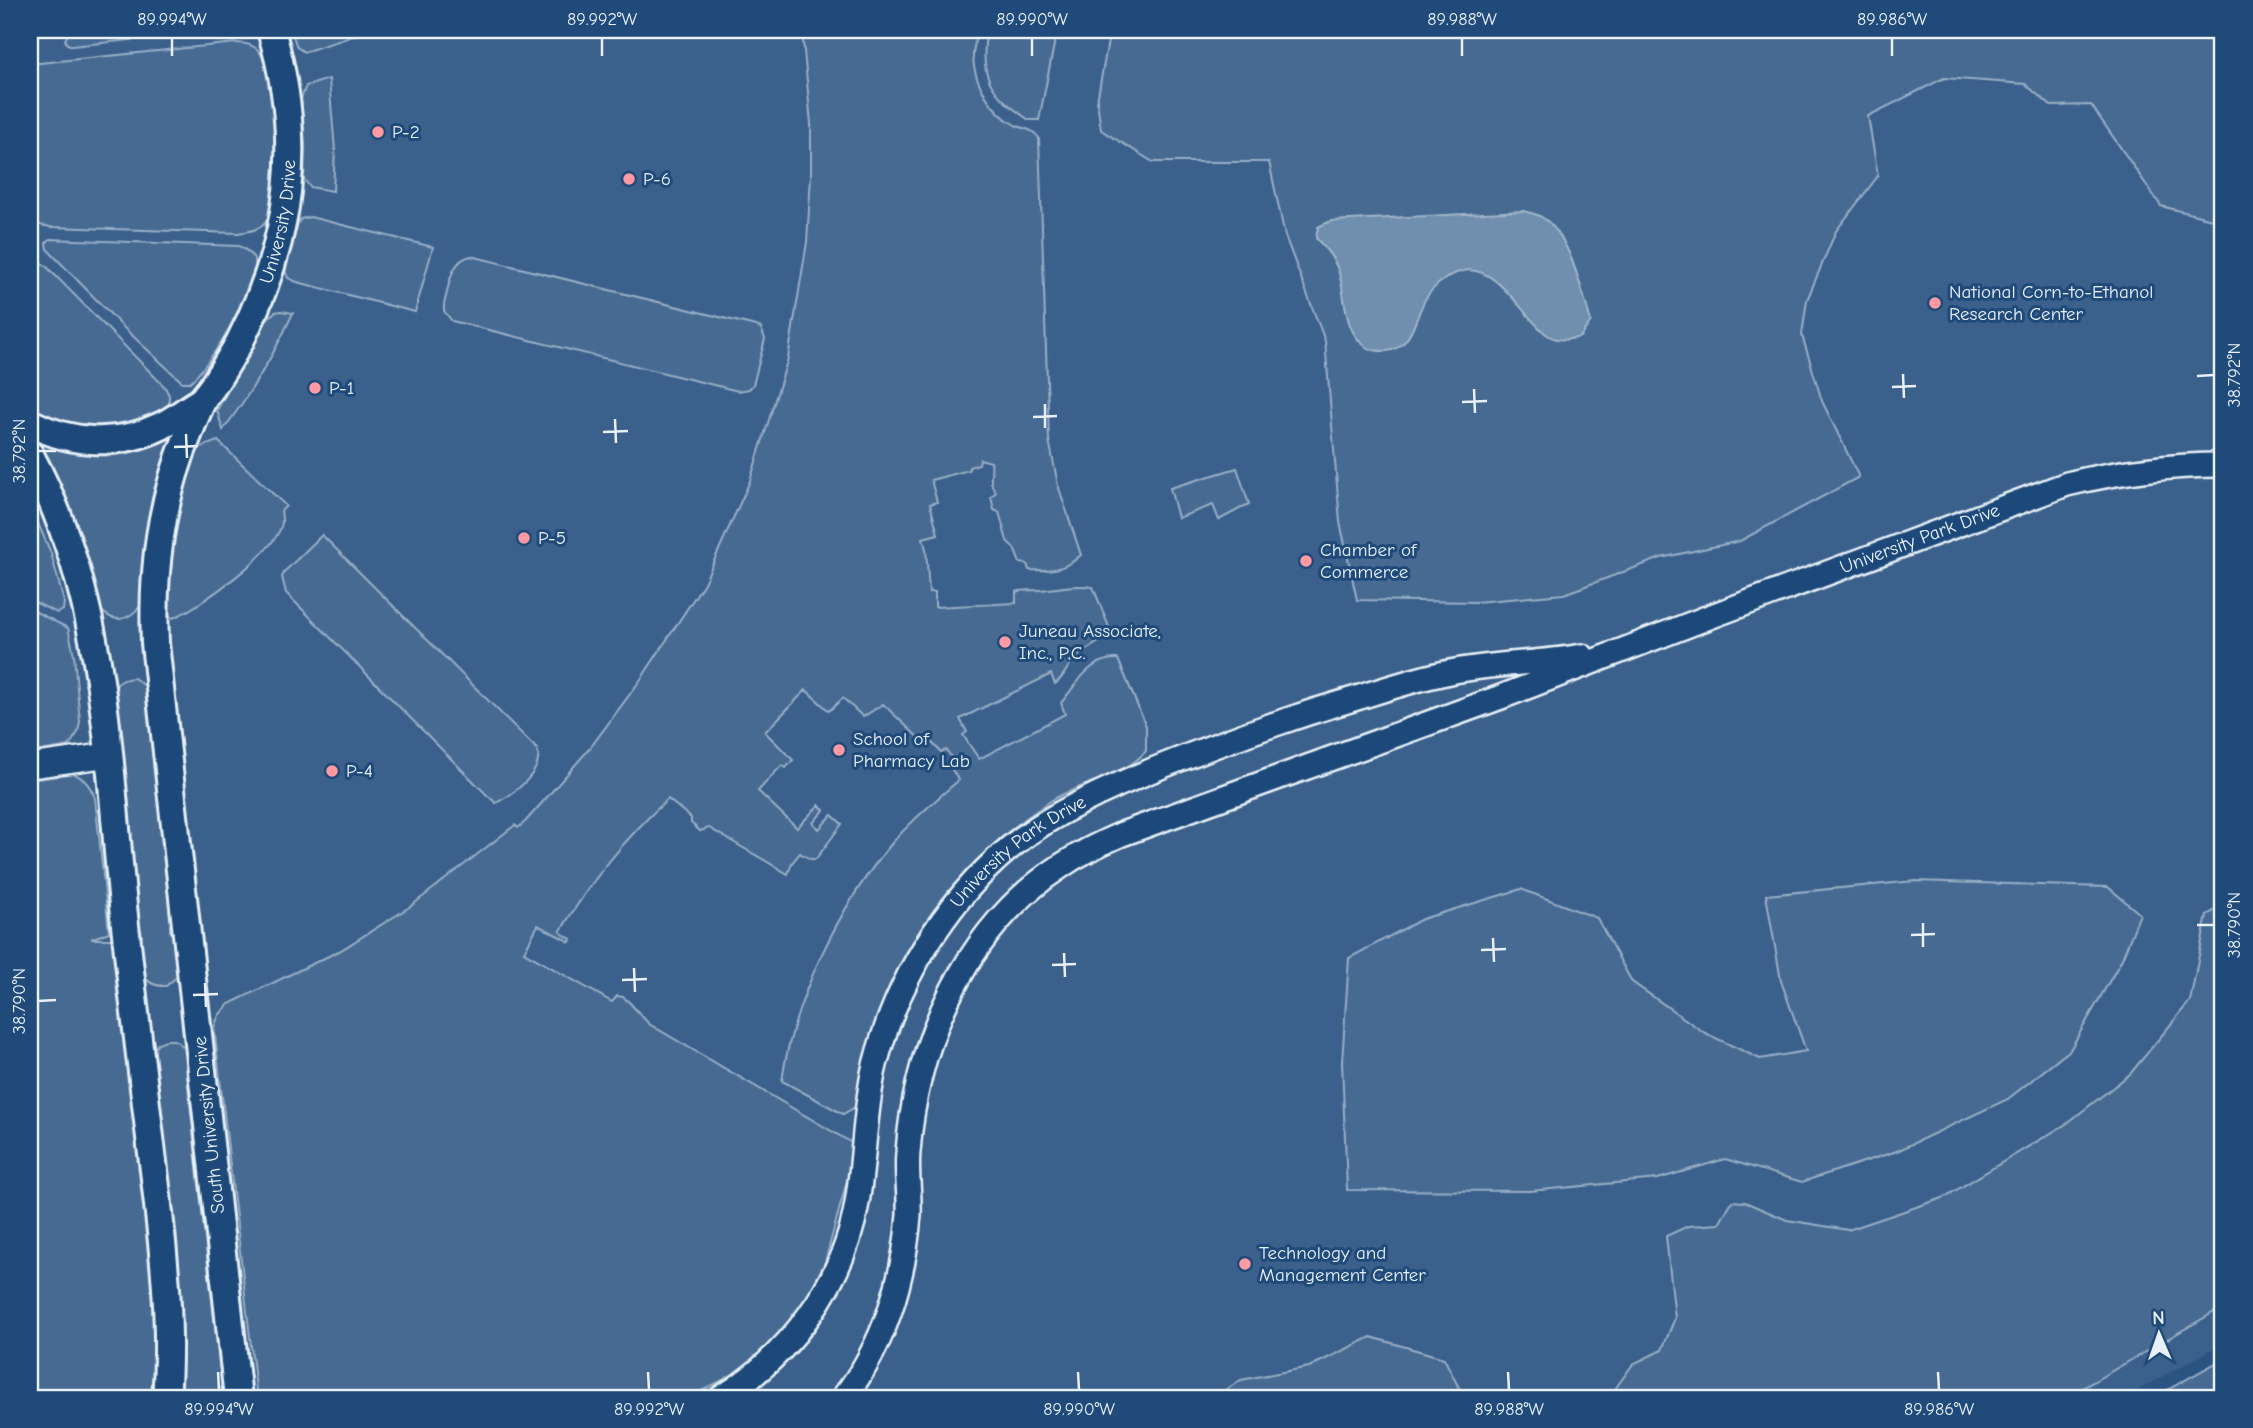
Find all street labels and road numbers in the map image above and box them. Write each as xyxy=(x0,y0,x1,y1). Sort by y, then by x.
street label: University Drive xyxy=(255,159,300,287)
street label: University Park Drive xyxy=(1837,499,2003,578)
street label: University Park Drive xyxy=(946,791,1090,912)
street label: South University Drive xyxy=(189,1035,229,1215)

